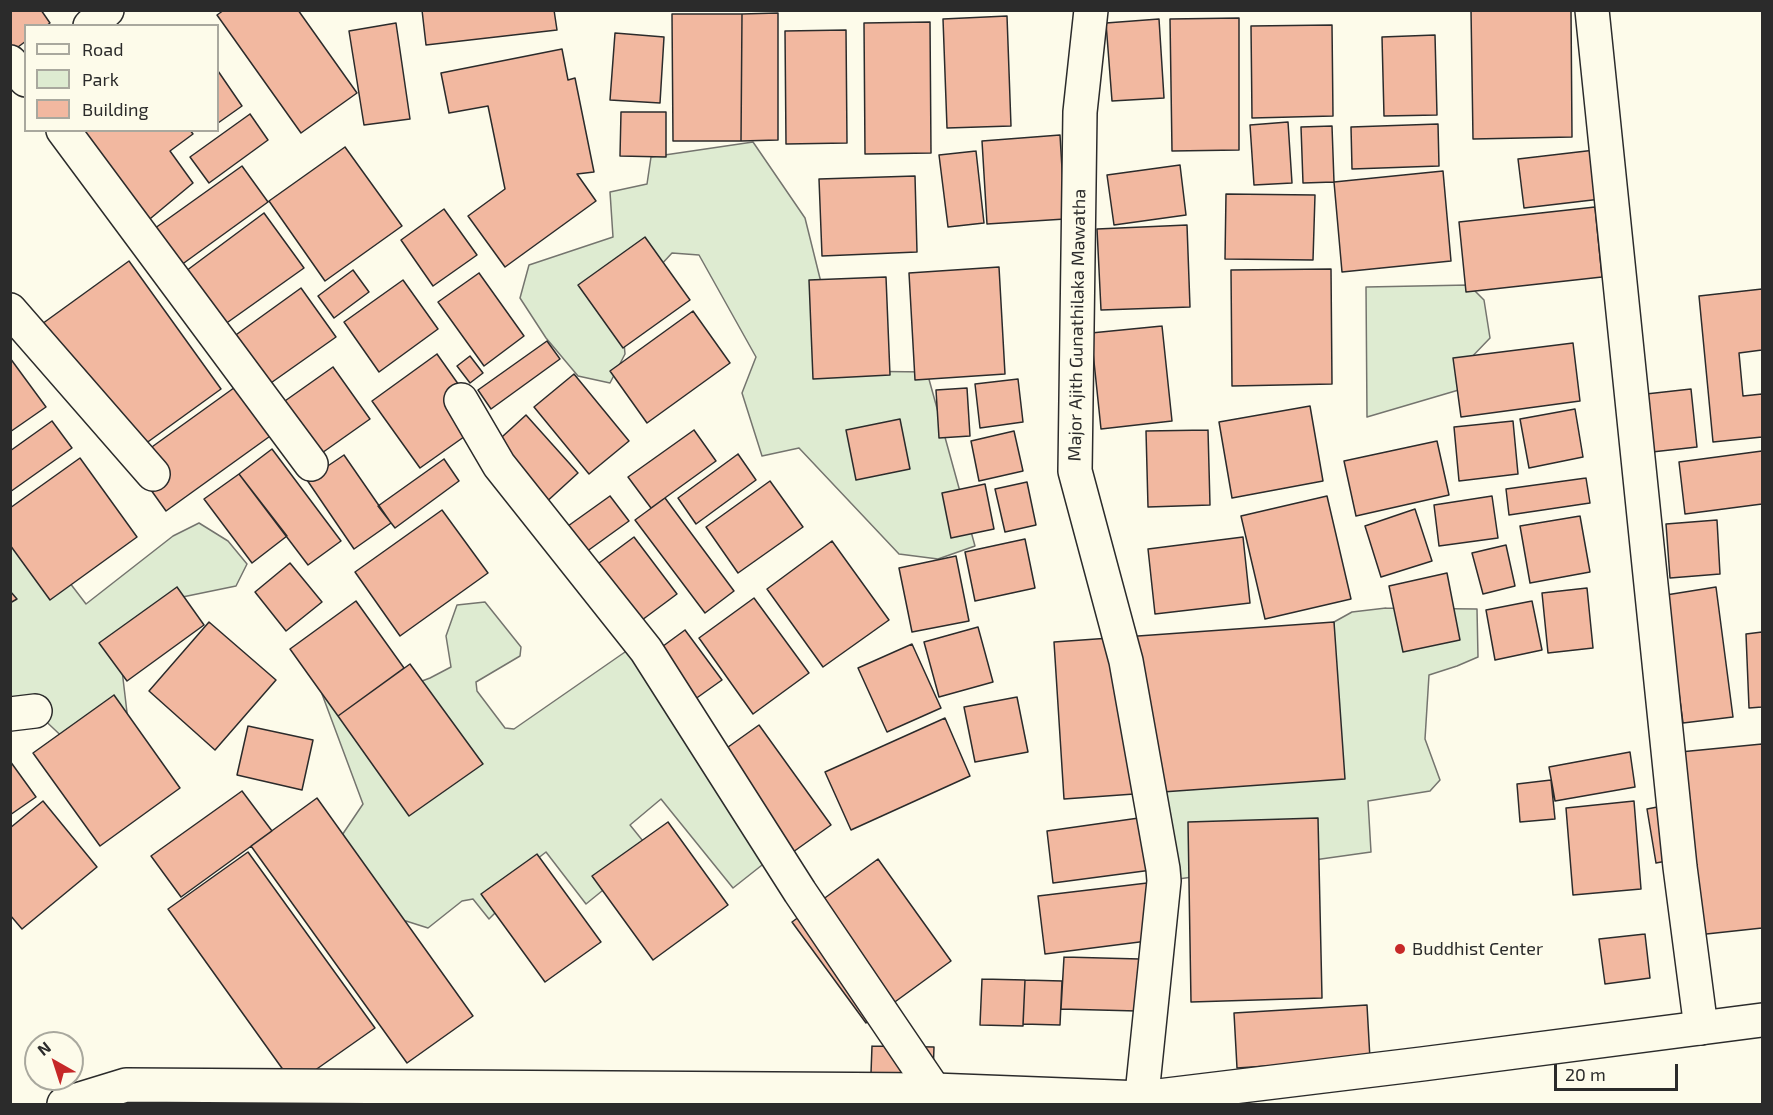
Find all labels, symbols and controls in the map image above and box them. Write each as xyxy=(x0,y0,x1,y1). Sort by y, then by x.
legend xyxy=(24,24,219,132)
text: Road xyxy=(82,38,123,60)
text: Park xyxy=(82,68,119,90)
text: Building xyxy=(82,98,149,120)
street label: Major Ajith Gunathilaka Mawatha xyxy=(1064,189,1090,461)
place label: Buddhist Center xyxy=(1412,938,1543,960)
marker: Buddhist Center xyxy=(1393,942,1407,956)
north arrow xyxy=(24,1031,84,1091)
text: N xyxy=(33,1037,54,1059)
scale bar xyxy=(1557,1052,1682,1090)
text: 20 m xyxy=(1565,1063,1606,1085)

